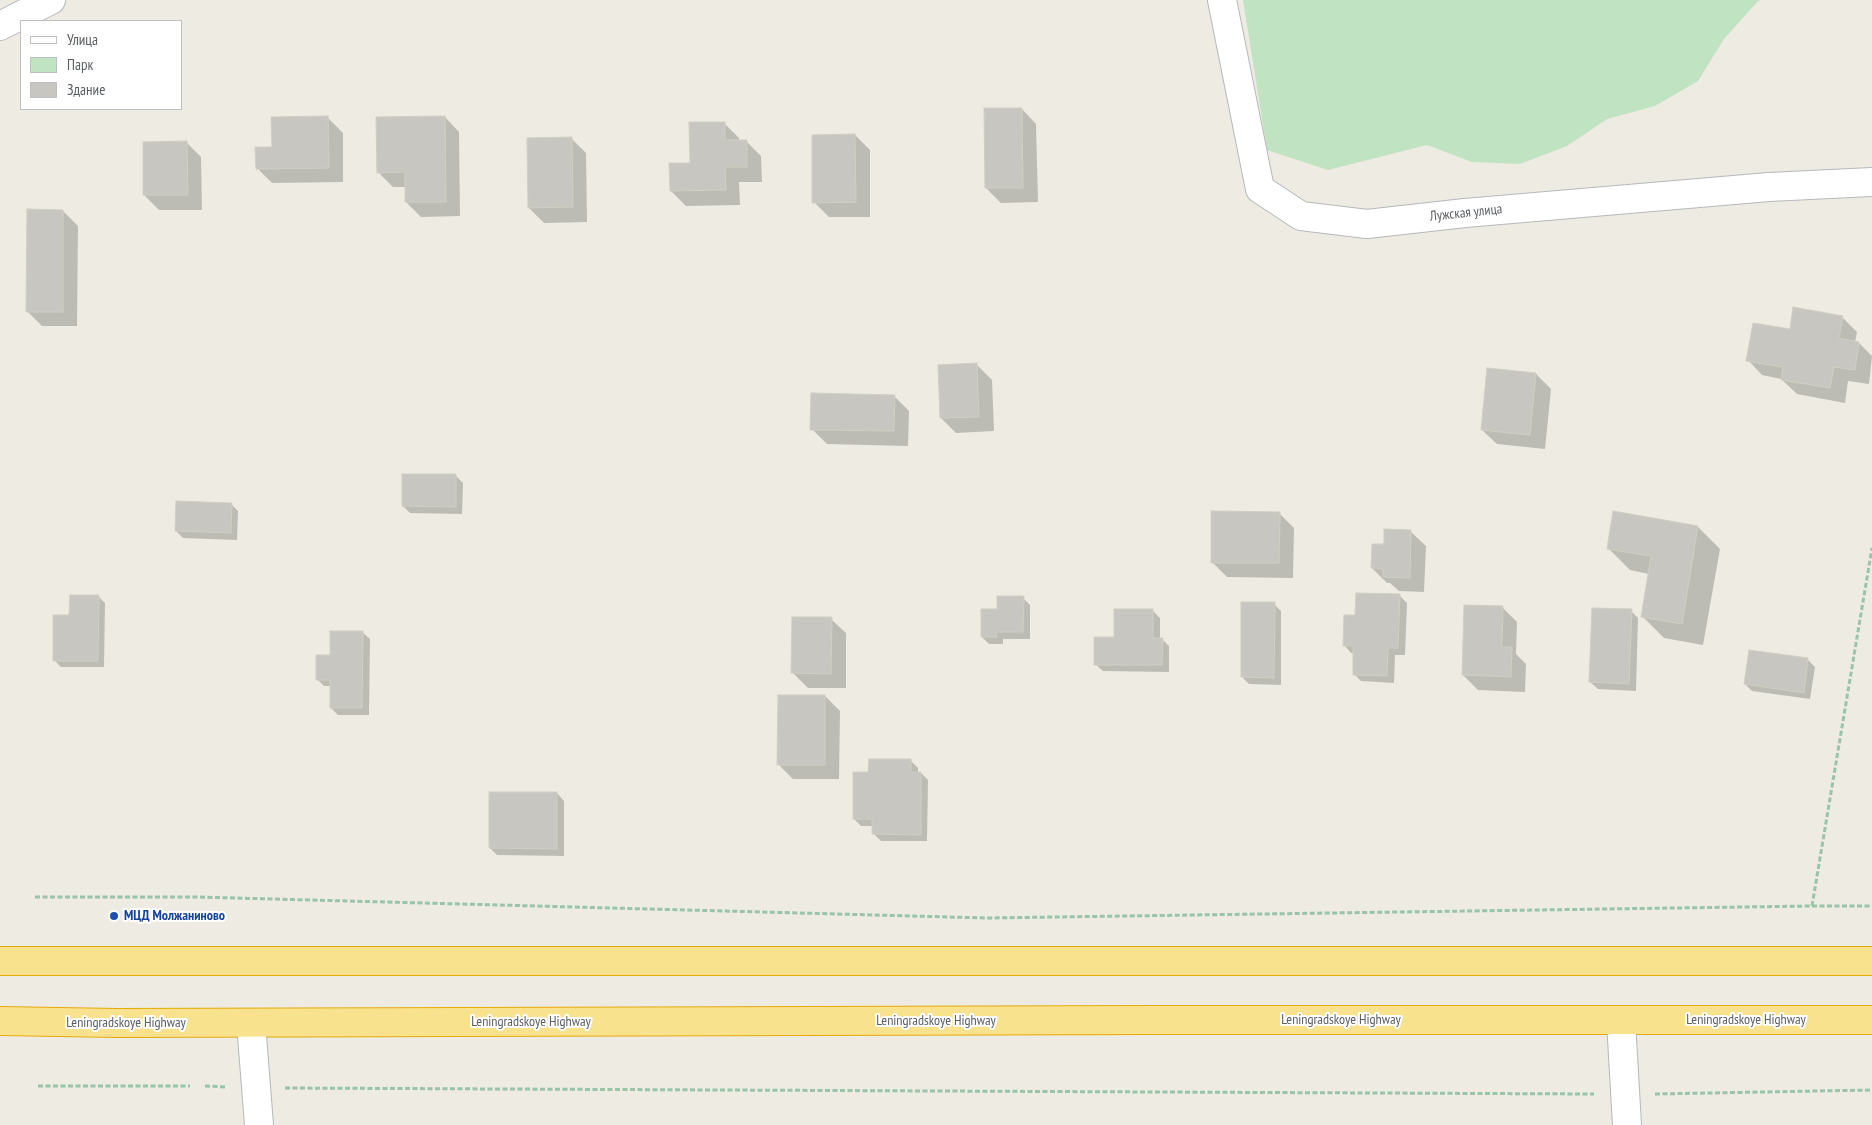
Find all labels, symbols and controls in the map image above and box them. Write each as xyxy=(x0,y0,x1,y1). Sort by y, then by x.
legend xyxy=(20,20,182,110)
text: Улица xyxy=(67,30,98,49)
text: Парк xyxy=(67,55,93,74)
text: Здание xyxy=(67,80,105,99)
street label: Лужская улица xyxy=(1429,201,1503,225)
place label: МЦД Молжаниново xyxy=(124,908,225,924)
marker: МЦД Молжаниново xyxy=(108,910,120,922)
street label: Leningradskoye Highway xyxy=(1281,1012,1401,1028)
street label: Leningradskoye Highway xyxy=(1686,1012,1806,1028)
street label: Leningradskoye Highway xyxy=(876,1013,996,1029)
street label: Leningradskoye Highway xyxy=(471,1014,591,1030)
street label: Leningradskoye Highway xyxy=(66,1015,186,1031)

